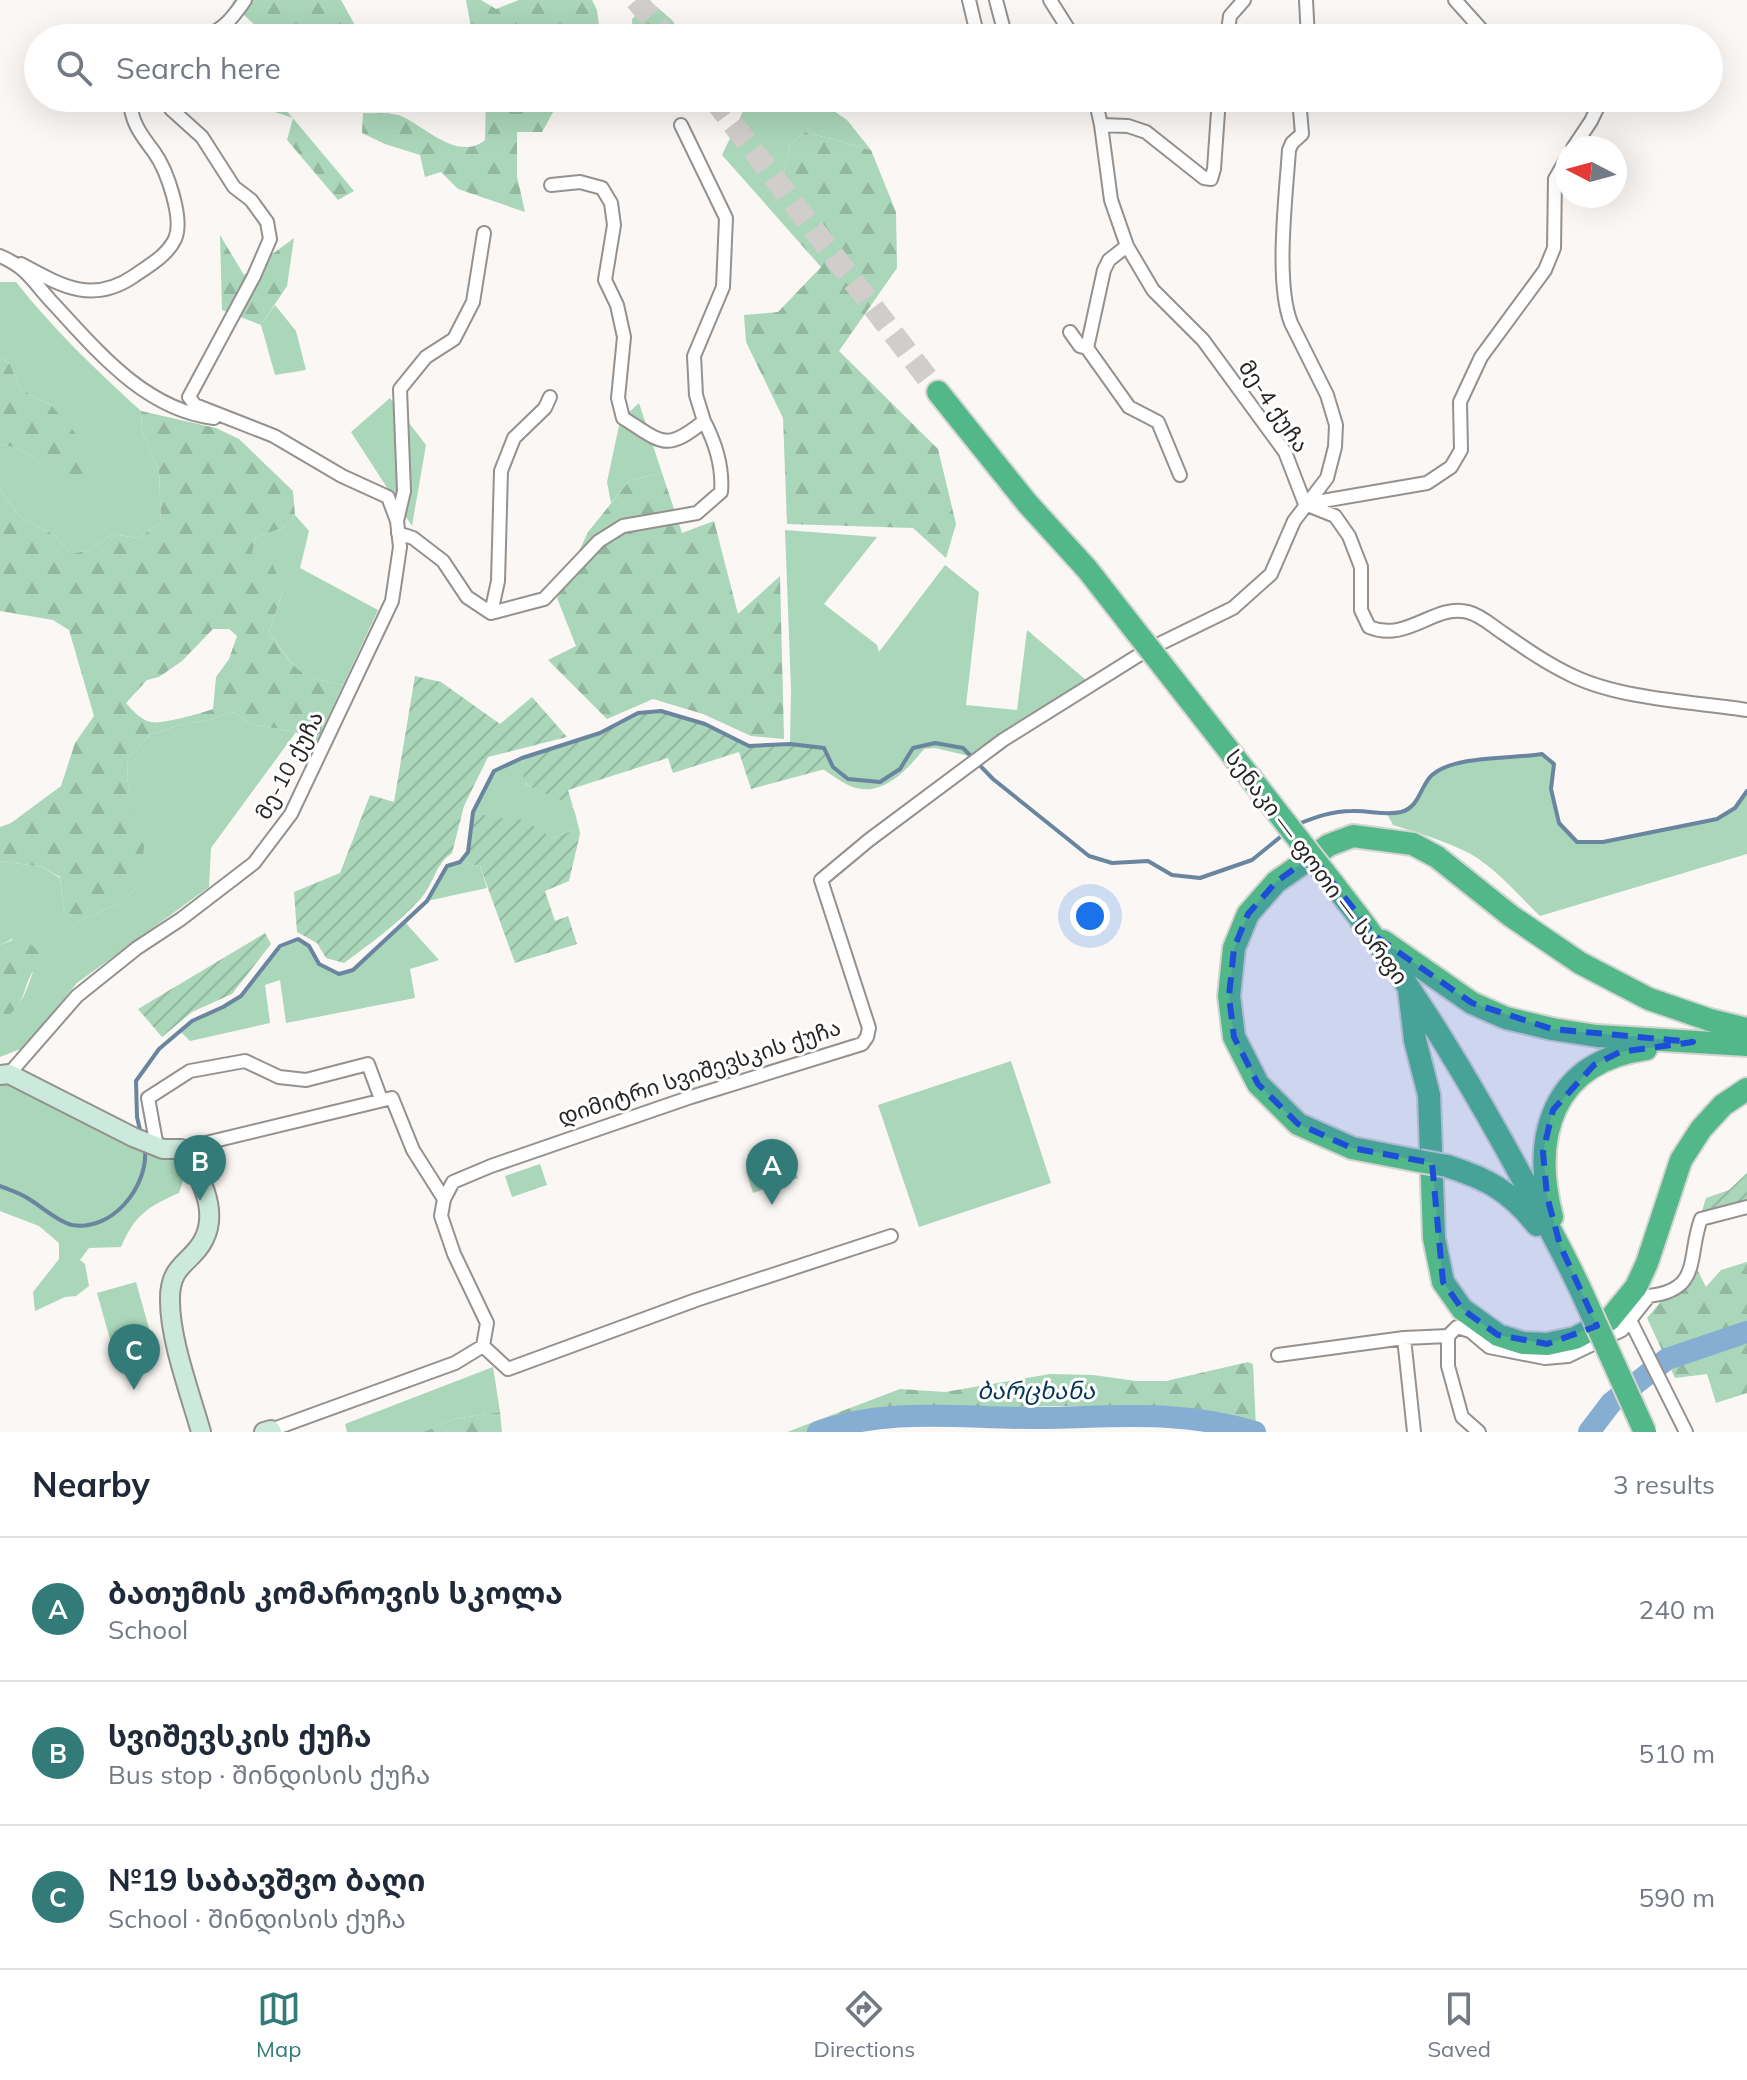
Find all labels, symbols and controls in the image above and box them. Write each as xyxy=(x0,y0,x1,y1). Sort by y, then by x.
search box xyxy=(24,24,1723,112)
icon: search xyxy=(52,46,96,90)
text: Search here xyxy=(116,49,281,87)
north arrow xyxy=(1555,136,1627,208)
street label: მე-4 ქუჩა xyxy=(1233,354,1315,458)
street label: მე-10 ქუჩა xyxy=(249,706,329,824)
street label: სენაკი — ფოთი — სარფი xyxy=(1220,744,1414,990)
your location xyxy=(1070,896,1110,936)
street label: დიმიტრი სვიშევსკის ქუჩა xyxy=(554,1013,844,1131)
pin: B xyxy=(174,1135,226,1201)
pin: A xyxy=(746,1139,798,1205)
pin: C xyxy=(108,1324,160,1390)
water label: ბარცხანა xyxy=(977,1375,1096,1405)
text: Nearby xyxy=(32,1463,150,1506)
text: 3 results xyxy=(1613,1468,1715,1501)
text: ბათუმის კომაროვის სკოლა xyxy=(108,1574,563,1612)
text: A xyxy=(48,1593,68,1626)
text: 240 m xyxy=(1639,1593,1715,1626)
text: School xyxy=(108,1613,188,1646)
text: სვიშევსკის ქუჩა xyxy=(108,1717,372,1755)
text: B xyxy=(49,1737,67,1770)
text: 510 m xyxy=(1639,1737,1715,1770)
text: Bus stop · შინდისის ქუჩა xyxy=(108,1758,430,1791)
text: №19 საბავშვო ბაღი xyxy=(108,1861,426,1899)
text: C xyxy=(49,1881,67,1914)
text: 590 m xyxy=(1639,1881,1715,1914)
text: School · შინდისის ქუჩა xyxy=(108,1902,406,1935)
tab: Map xyxy=(256,1987,301,2063)
tab: Directions xyxy=(814,1987,915,2063)
tab: Saved xyxy=(1427,1987,1491,2063)

